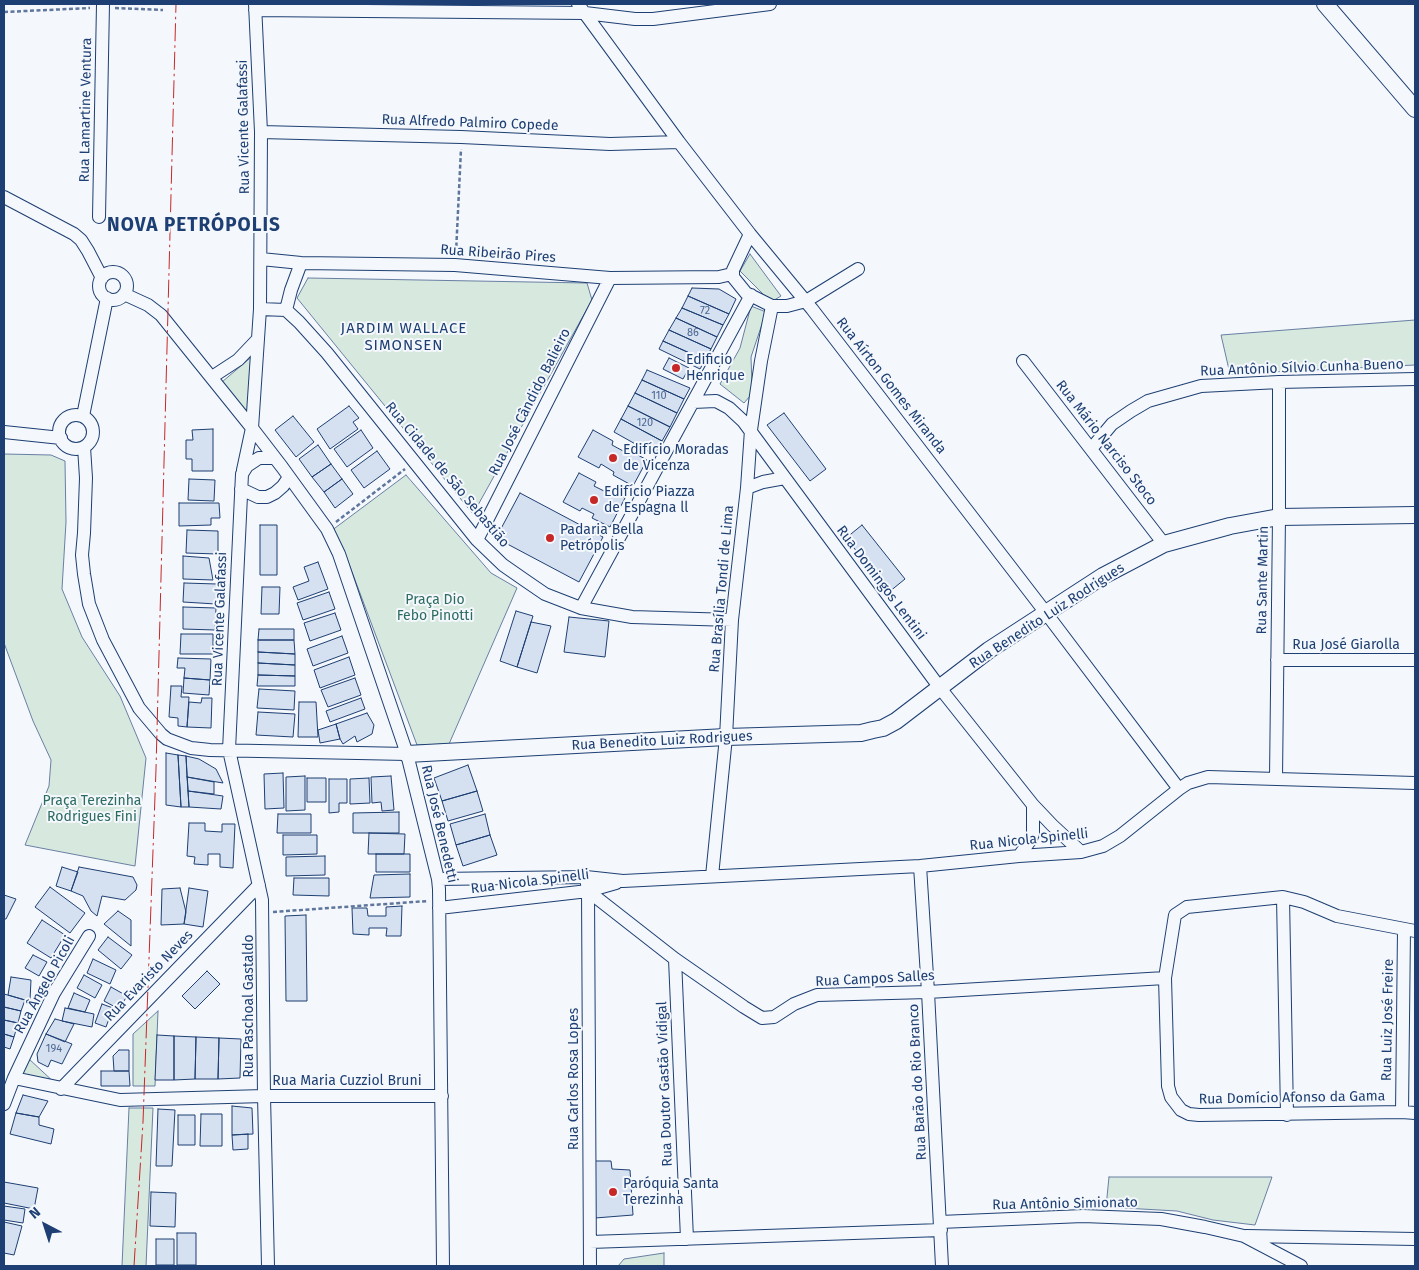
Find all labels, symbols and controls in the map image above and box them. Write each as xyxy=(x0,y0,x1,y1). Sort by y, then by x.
street label: Rua Lamartine Ventura xyxy=(76,37,96,183)
street label: Rua Vicente Galafassi xyxy=(234,59,254,195)
street label: Rua Alfredo Palmiro Copede xyxy=(381,112,559,134)
district label: NOVA PETRÓPOLIS xyxy=(105,215,283,237)
street label: Rua Ribeirão Pires xyxy=(440,242,556,266)
house number: 72 xyxy=(700,304,710,318)
street label: Rua Aírton Gomes Miranda xyxy=(832,314,950,458)
district label: JARDIM WALLACE SIMONSEN xyxy=(339,320,469,355)
street label: Rua José Cândido Balieiro xyxy=(485,326,575,478)
house number: 86 xyxy=(687,326,699,340)
place label: Edificio Henrique xyxy=(686,352,745,384)
street label: Rua Antônio Sílvio Cunha Bueno xyxy=(1200,356,1404,380)
marker: Edificio Henrique xyxy=(670,362,682,374)
street label: Rua Mário Narciso Stoco xyxy=(1052,377,1160,509)
house number: 110 xyxy=(651,389,667,403)
street label: Rua Cidade de São Sebastião xyxy=(381,399,513,551)
house number: 120 xyxy=(637,416,653,430)
place label: Edifício Moradas de Vicenza xyxy=(623,442,729,474)
marker: Edifício Moradas de Vicenza xyxy=(607,452,619,464)
place label: Edifício Piazza de Espagna ll xyxy=(604,484,695,516)
marker: Edifício Piazza de Espagna ll xyxy=(588,494,600,506)
street label: Rua Brasília Tondi de Lima xyxy=(706,505,738,673)
place label: Padaria Bella Petrópolis xyxy=(560,522,644,554)
street label: Rua Domingos Lentini xyxy=(833,523,929,643)
street label: Rua Sante Martin xyxy=(1254,526,1272,634)
marker: Padaria Bella Petrópolis xyxy=(544,532,556,544)
street label: Rua Vicente Galafassi xyxy=(209,551,231,687)
street label: Rua Benedito Luiz Rodrigues xyxy=(966,560,1128,672)
park label: Praça Dio Febo Pinotti xyxy=(397,592,473,624)
street label: Rua José Giarolla xyxy=(1292,637,1400,653)
street label: Rua Benedito Luiz Rodrigues xyxy=(571,728,753,754)
street label: Rua José Benedetti xyxy=(417,764,461,884)
park label: Praça Terezinha Rodrigues Fini xyxy=(43,793,141,826)
street label: Rua Nicola Spinelli xyxy=(969,825,1089,855)
street label: Rua Nicola Spinelli xyxy=(470,866,590,898)
street label: Rua Evaristo Neves xyxy=(101,927,197,1025)
street label: Rua Ângelo Picoli xyxy=(11,933,79,1037)
street label: Rua Paschoal Gastaldo xyxy=(241,934,257,1078)
street label: Rua Luiz José Freire xyxy=(1379,959,1397,1081)
street label: Rua Campos Salles xyxy=(815,967,935,991)
street label: Rua Doutor Gastão Vidigal xyxy=(654,1001,676,1167)
street label: Rua Barão do Rio Branco xyxy=(906,1003,930,1161)
street label: Rua Carlos Rosa Lopes xyxy=(566,1008,582,1150)
house number: 194 xyxy=(46,1042,62,1056)
street label: Rua Maria Cuzziol Bruni xyxy=(272,1073,422,1089)
street label: Rua Domício Afonso da Gama xyxy=(1198,1088,1386,1108)
place label: Paróquia Santa Terezinha xyxy=(623,1176,719,1208)
marker: Paróquia Santa Terezinha xyxy=(607,1186,619,1198)
street label: Rua Antônio Simionato xyxy=(992,1194,1138,1214)
north arrow xyxy=(20,1200,70,1250)
text: N xyxy=(26,1204,44,1223)

